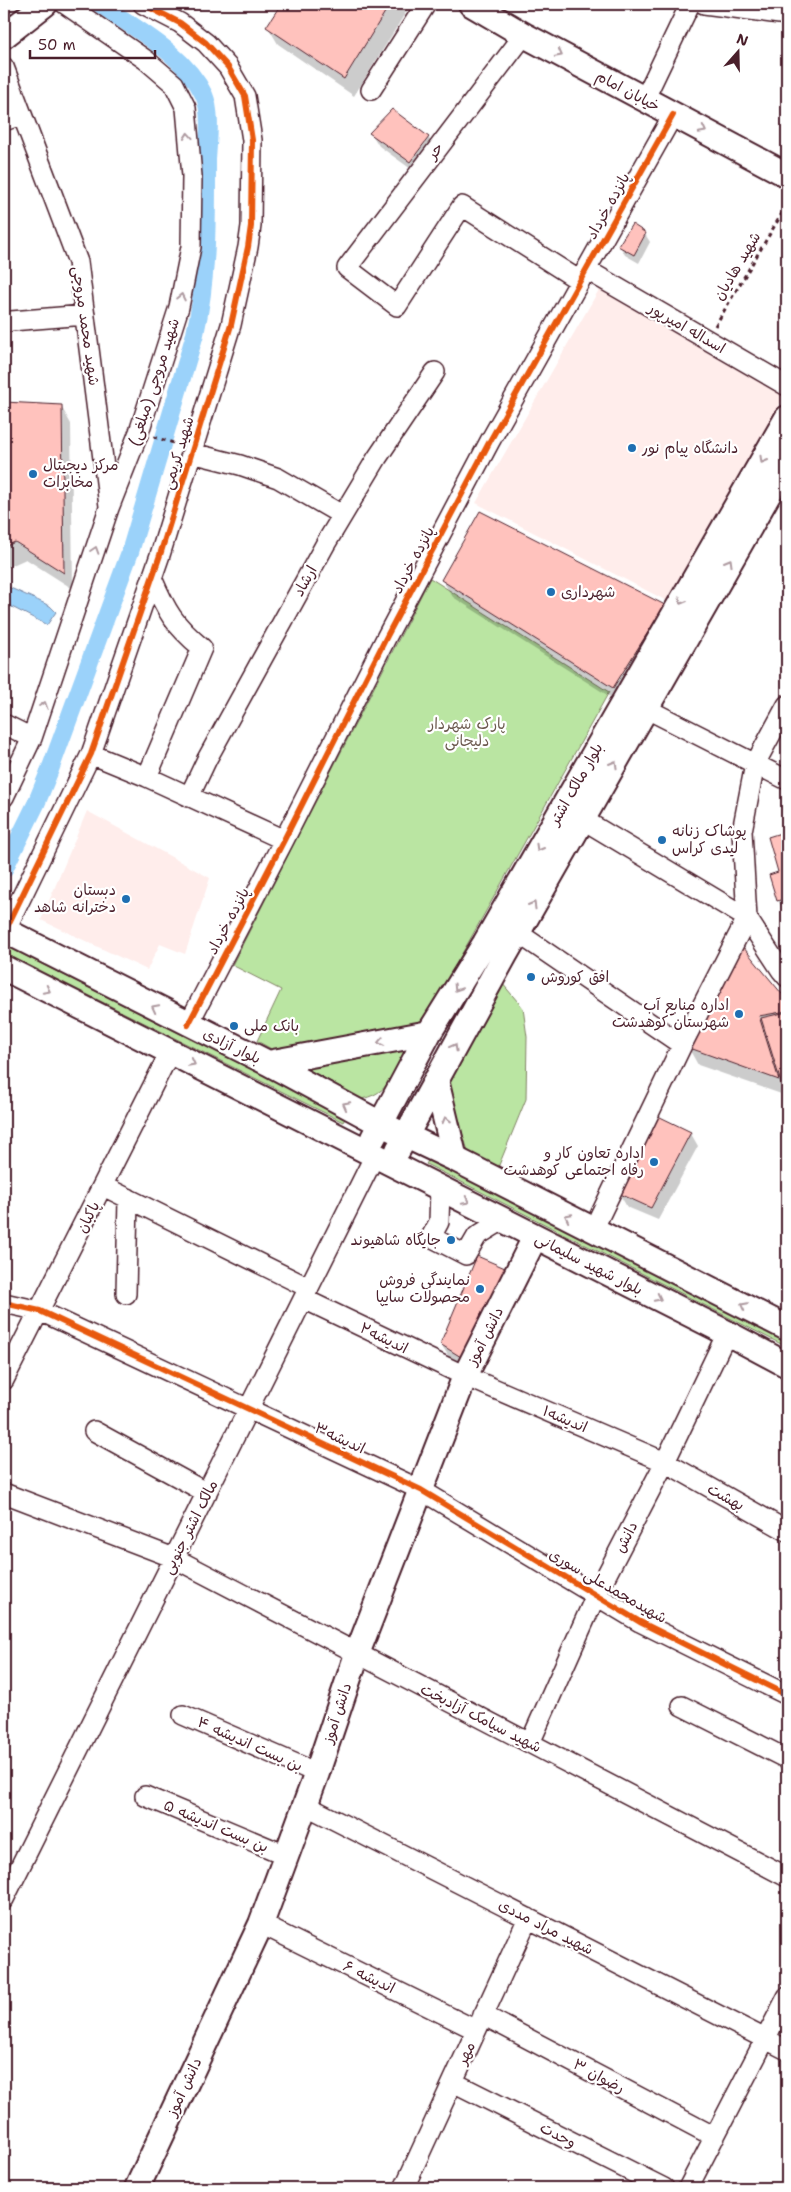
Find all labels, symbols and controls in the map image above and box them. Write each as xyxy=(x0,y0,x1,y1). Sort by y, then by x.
scale bar xyxy=(30,28,155,60)
north arrow xyxy=(714,28,764,78)
text: N xyxy=(734,29,751,50)
text: 50 m xyxy=(38,35,76,55)
one-way arrow xyxy=(554,48,563,58)
street label: خیابان امام xyxy=(592,66,663,117)
one-way arrow xyxy=(698,124,707,134)
one-way arrow xyxy=(183,132,194,140)
street label: حر xyxy=(421,138,448,165)
street label: پانزده خرداد xyxy=(581,169,635,243)
street label: شهید هادیان xyxy=(709,228,765,304)
street label: شهید محمد مروجی xyxy=(68,265,104,387)
one-way arrow xyxy=(175,293,186,302)
street label: اسداله امیرپور xyxy=(644,297,729,358)
street label: شهید مروجی (مبلغی) xyxy=(124,316,184,448)
street label: شهید کریمی xyxy=(157,414,199,492)
place label: دانشگاه پیام نور xyxy=(641,438,738,459)
marker: دانشگاه پیام نور xyxy=(626,442,638,454)
place label: مرکز دیجیتال مخابرات xyxy=(43,455,118,492)
one-way arrow xyxy=(759,455,769,464)
marker: مرکز دیجیتال مخابرات xyxy=(27,468,39,480)
street label: پانزده خرداد xyxy=(387,523,439,597)
one-way arrow xyxy=(89,547,99,555)
one-way arrow xyxy=(723,559,733,568)
street label: ارشاد xyxy=(288,562,322,600)
place label: شهرداری xyxy=(561,582,615,602)
marker: شهرداری xyxy=(545,586,557,598)
one-way arrow xyxy=(678,596,688,605)
one-way arrow xyxy=(38,701,48,709)
park label: پارک شهردار دلیجانی xyxy=(427,714,506,751)
street label: بلوار مالک اشتر xyxy=(543,739,608,831)
one-way arrow xyxy=(607,760,617,769)
place label: پوشاک زنانه لیدی کراس xyxy=(672,821,747,858)
marker: پوشاک زنانه لیدی کراس xyxy=(656,834,668,846)
one-way arrow xyxy=(536,842,546,851)
place label: دبستان دخترانه شاهد xyxy=(34,880,116,917)
street label: پانزده خرداد xyxy=(202,884,254,958)
marker: دبستان دخترانه شاهد xyxy=(120,893,132,905)
one-way arrow xyxy=(527,902,537,911)
place label: افق کوروش xyxy=(541,967,609,987)
marker: افق کوروش xyxy=(525,971,537,983)
one-way arrow xyxy=(453,982,463,991)
one-way arrow xyxy=(42,984,51,994)
place label: اداره منابع آب شهرستان کوهدشت xyxy=(612,995,729,1032)
one-way arrow xyxy=(151,1004,160,1014)
marker: اداره منابع آب شهرستان کوهدشت xyxy=(733,1008,745,1020)
place label: بانک ملی xyxy=(244,1016,299,1036)
marker: بانک ملی xyxy=(228,1020,240,1032)
street label: بلوار آزادی xyxy=(200,1023,264,1069)
one-way arrow xyxy=(377,1036,385,1046)
one-way arrow xyxy=(448,1044,458,1053)
one-way arrow xyxy=(187,1057,196,1067)
one-way arrow xyxy=(343,1101,352,1111)
one-way arrow xyxy=(441,1115,452,1124)
place label: اداره تعاون کار و رفاه اجتماعی کوهدشت xyxy=(504,1143,644,1180)
marker: اداره تعاون کار و رفاه اجتماعی کوهدشت xyxy=(648,1156,660,1168)
one-way arrow xyxy=(461,1195,470,1205)
street label: پاکبان xyxy=(72,1198,104,1236)
one-way arrow xyxy=(564,1213,573,1223)
street label: بلوار شهید سلیمانی xyxy=(532,1228,646,1300)
place label: جایگاه شاهیوند xyxy=(351,1230,441,1250)
marker: جایگاه شاهیوند xyxy=(445,1234,457,1246)
place label: نمایندگی فروش محصولات سایپا xyxy=(376,1270,470,1307)
marker: نمایندگی فروش محصولات سایپا xyxy=(474,1283,486,1295)
one-way arrow xyxy=(653,1292,662,1302)
one-way arrow xyxy=(740,1302,749,1312)
street label: دانش آموز xyxy=(461,1304,508,1369)
street label: اندیشه۲ xyxy=(357,1318,411,1358)
street label: اندیشه۱ xyxy=(540,1401,590,1437)
street label: اندیشه۳ xyxy=(312,1418,368,1458)
street label: مالک اشتر جنوبی xyxy=(158,1476,222,1578)
street label: بهشت xyxy=(704,1479,748,1515)
street label: دانش xyxy=(610,1518,642,1556)
street label: شهیدمحمدعلی سوری xyxy=(545,1544,671,1628)
street label: شهید سیامک آزادبخت xyxy=(417,1679,545,1757)
street label: دانش آموز xyxy=(318,1680,356,1747)
street label: بن بست اندیشه ۴ xyxy=(194,1712,306,1776)
street label: بن بست اندیشه ۵ xyxy=(160,1795,272,1857)
street label: شهید مراد مددی xyxy=(495,1894,597,1960)
street label: اندیشه ۶ xyxy=(340,1956,398,1998)
street label: مهر xyxy=(451,2038,480,2069)
street label: دانش آموز xyxy=(161,2054,206,2121)
street label: رضوان ۳ xyxy=(570,2054,628,2098)
street label: وحدت xyxy=(537,2117,579,2153)

